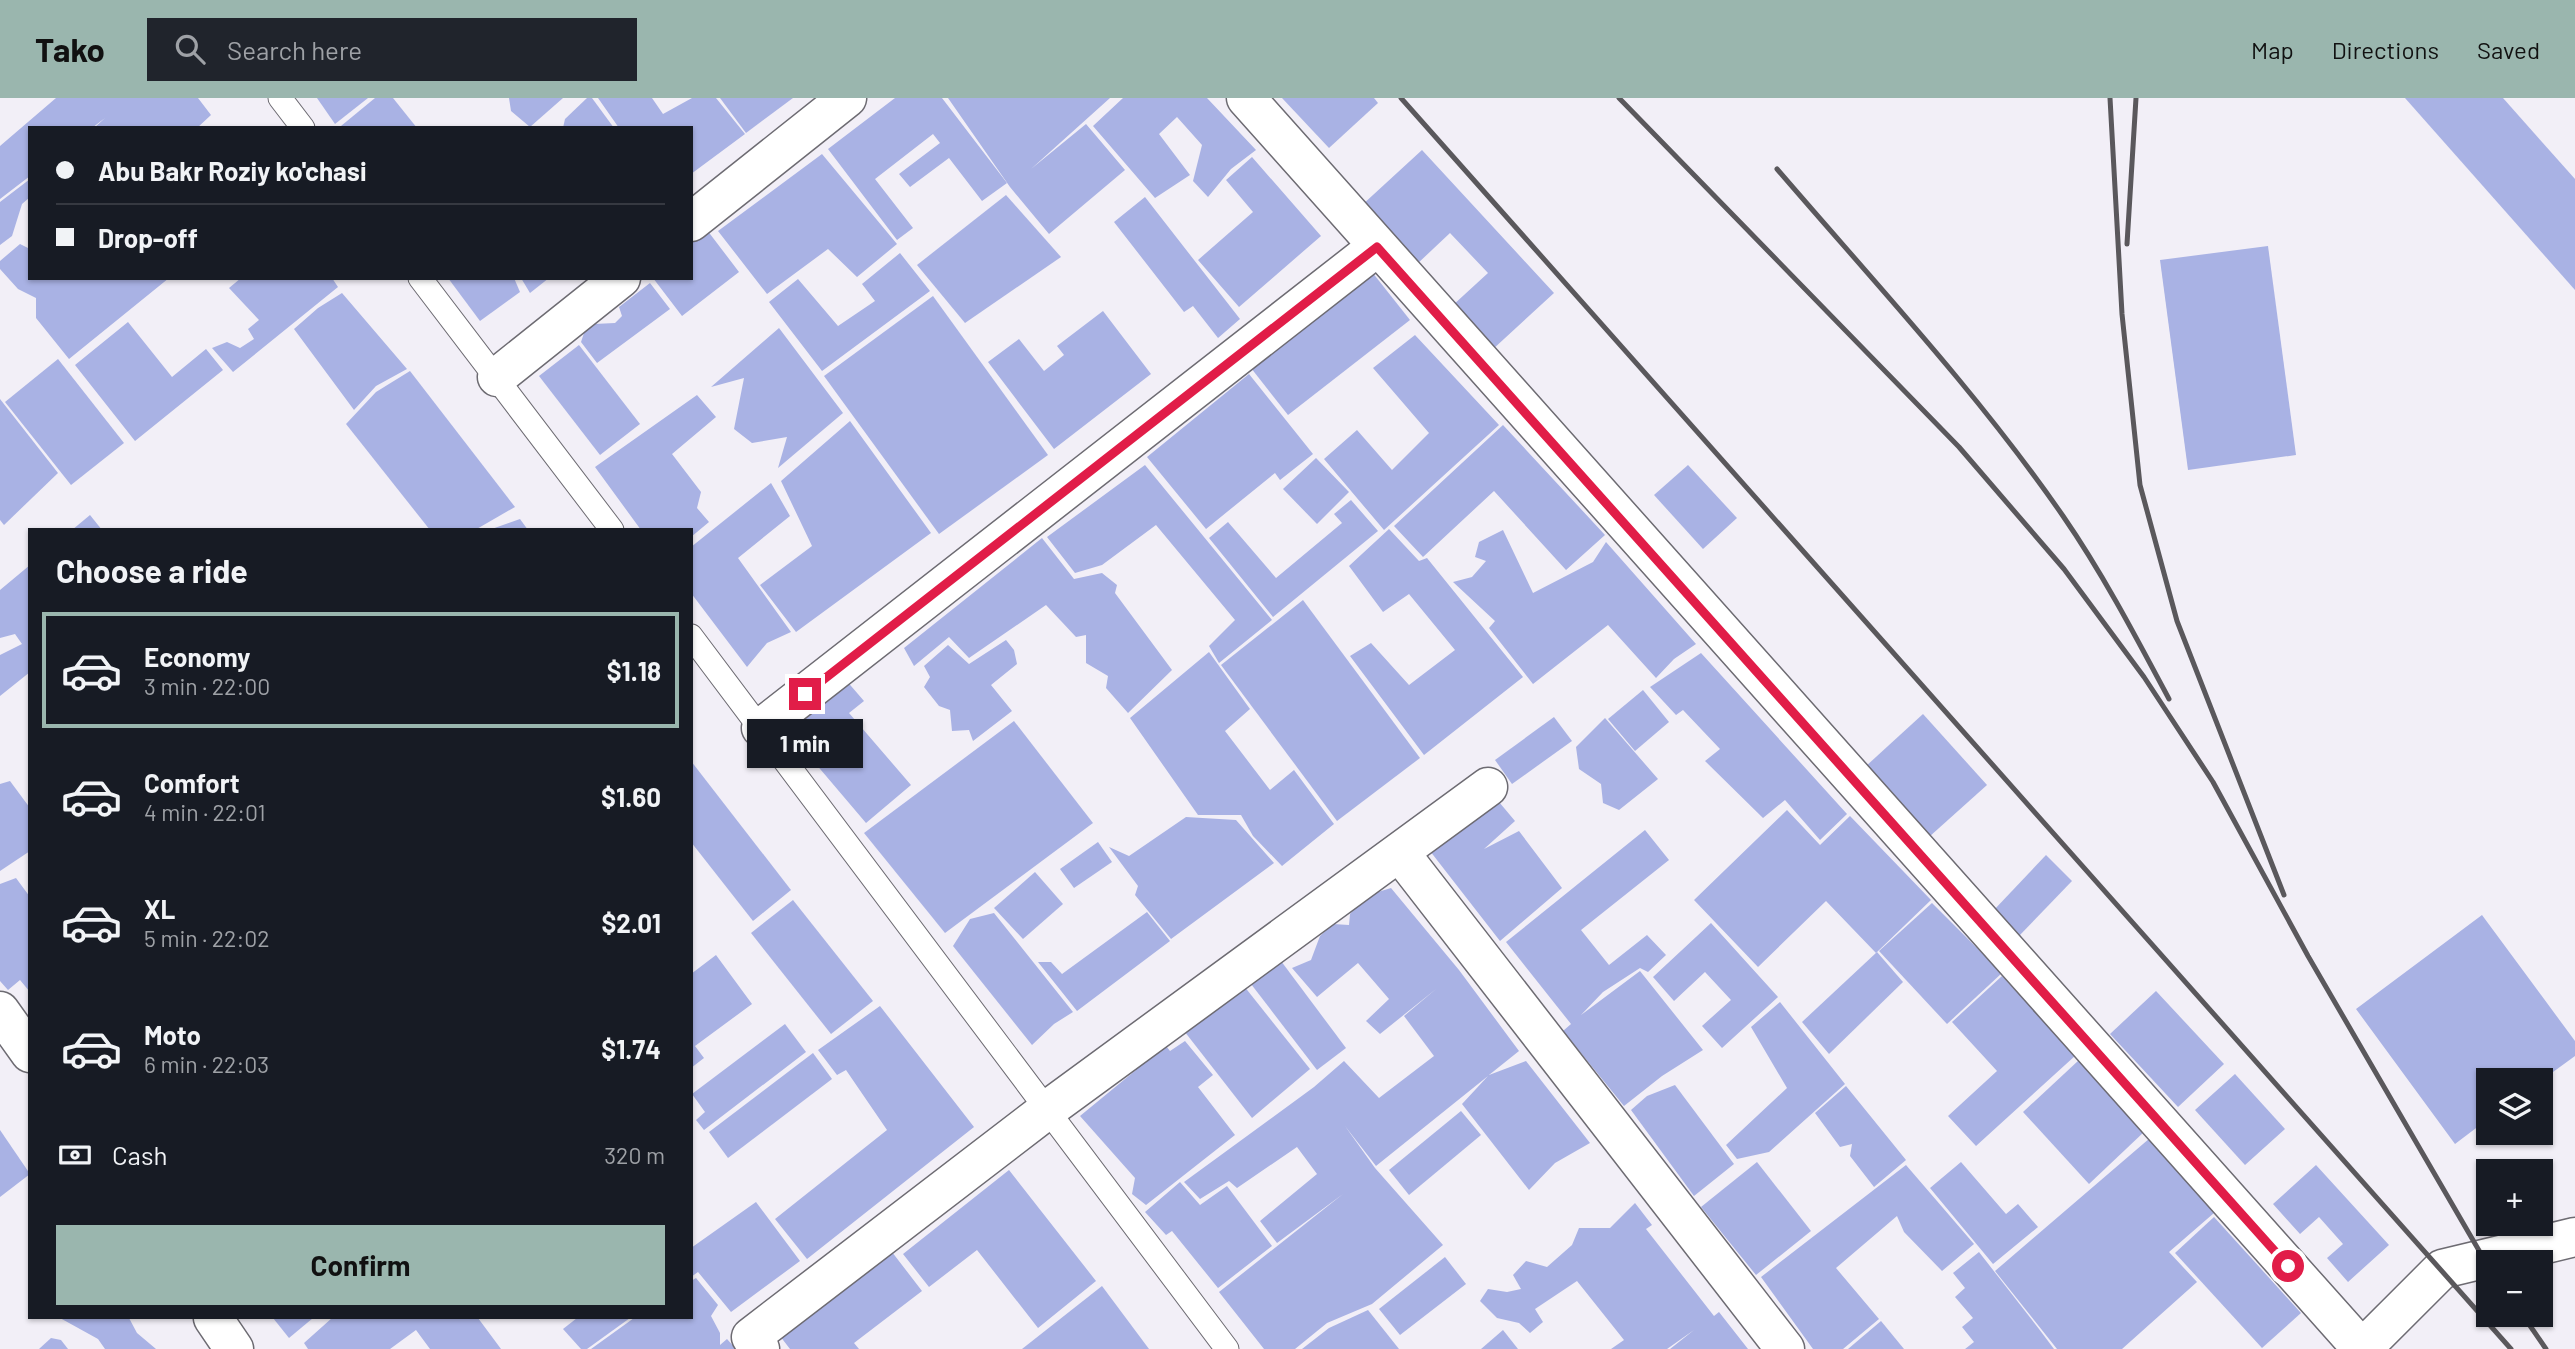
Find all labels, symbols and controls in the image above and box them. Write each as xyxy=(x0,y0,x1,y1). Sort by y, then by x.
search box xyxy=(147,18,637,81)
text: Tako xyxy=(35,29,105,69)
icon: search xyxy=(171,30,209,68)
text: Search here xyxy=(227,34,362,65)
text: Map xyxy=(2251,35,2294,64)
text: Directions xyxy=(2332,35,2439,64)
text: Saved xyxy=(2477,35,2540,64)
text: Abu Bakr Roziy ko'chasi xyxy=(98,155,367,186)
text: Drop-off xyxy=(98,222,198,253)
text: Choose a ride xyxy=(56,551,248,589)
icon: car xyxy=(60,639,123,702)
text: Economy xyxy=(144,641,250,672)
text: $1.18 xyxy=(607,655,661,686)
text: 3 min · 22:00 xyxy=(144,672,270,700)
route end xyxy=(789,678,821,710)
callout: 1 min xyxy=(747,718,863,768)
text: 1 min xyxy=(780,729,830,757)
icon: car xyxy=(60,765,123,828)
text: Comfort xyxy=(144,767,240,798)
text: $1.60 xyxy=(601,781,661,812)
text: 4 min · 22:01 xyxy=(144,798,265,826)
icon: car xyxy=(60,891,123,954)
text: XL xyxy=(144,893,175,924)
text: $2.01 xyxy=(601,907,661,938)
text: 5 min · 22:02 xyxy=(144,924,270,952)
icon: car xyxy=(60,1017,123,1080)
text: Moto xyxy=(144,1019,201,1050)
text: $1.74 xyxy=(601,1033,661,1064)
text: 6 min · 22:03 xyxy=(144,1050,269,1078)
map controls xyxy=(2476,1068,2553,1327)
button: layers xyxy=(2476,1068,2553,1145)
icon: cash xyxy=(56,1136,94,1174)
text: Cash xyxy=(112,1139,167,1170)
text: 320 m xyxy=(604,1141,665,1169)
button: + xyxy=(2476,1159,2553,1236)
button: Confirm xyxy=(56,1225,665,1305)
route start xyxy=(2272,1250,2304,1282)
button: − xyxy=(2476,1250,2553,1327)

